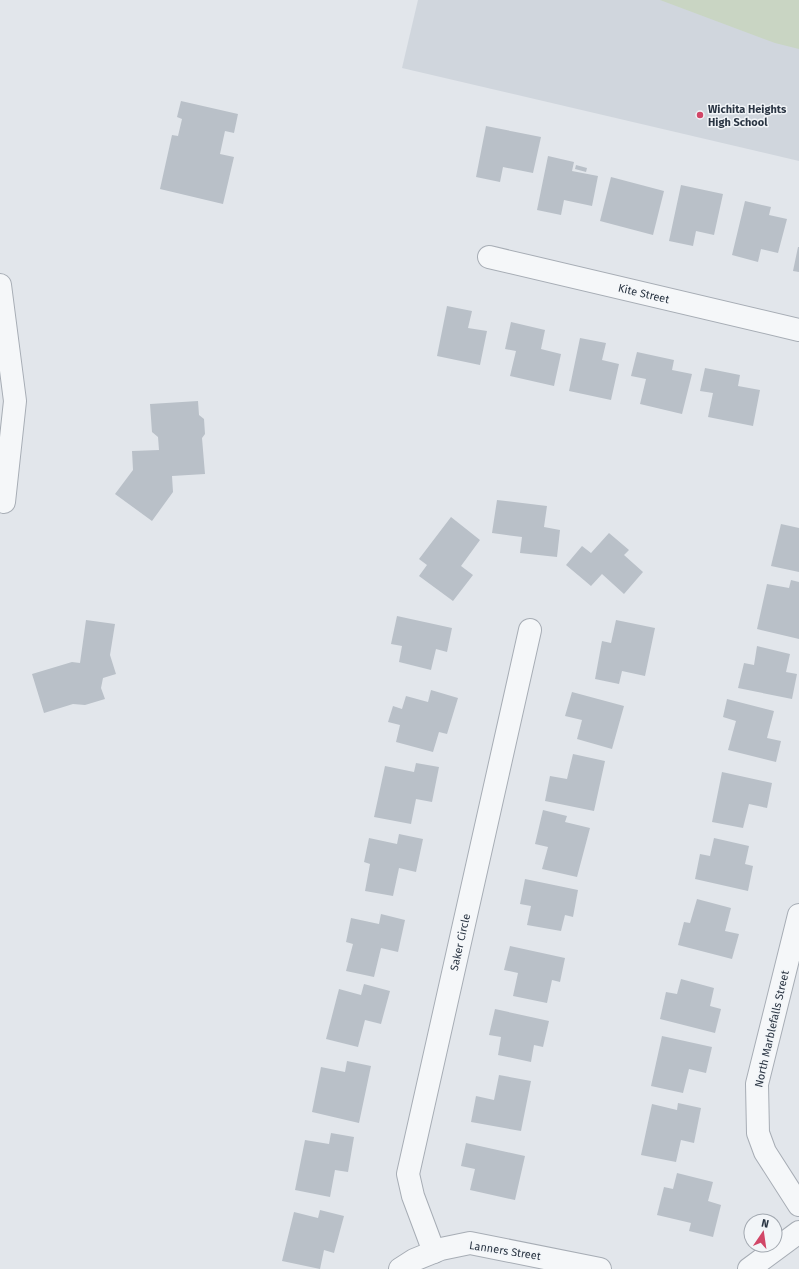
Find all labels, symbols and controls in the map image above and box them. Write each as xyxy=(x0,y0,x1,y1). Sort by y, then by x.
place label: Wichita Heights High School xyxy=(708,103,787,129)
marker: Wichita Heights High School xyxy=(695,110,705,120)
street label: Kite Street xyxy=(617,281,671,306)
street label: Saker Circle xyxy=(447,912,473,972)
street label: North Marblefalls Street xyxy=(752,969,792,1089)
north arrow xyxy=(743,1213,783,1253)
text: N xyxy=(760,1217,770,1231)
street label: Lanners Street xyxy=(468,1239,542,1263)

